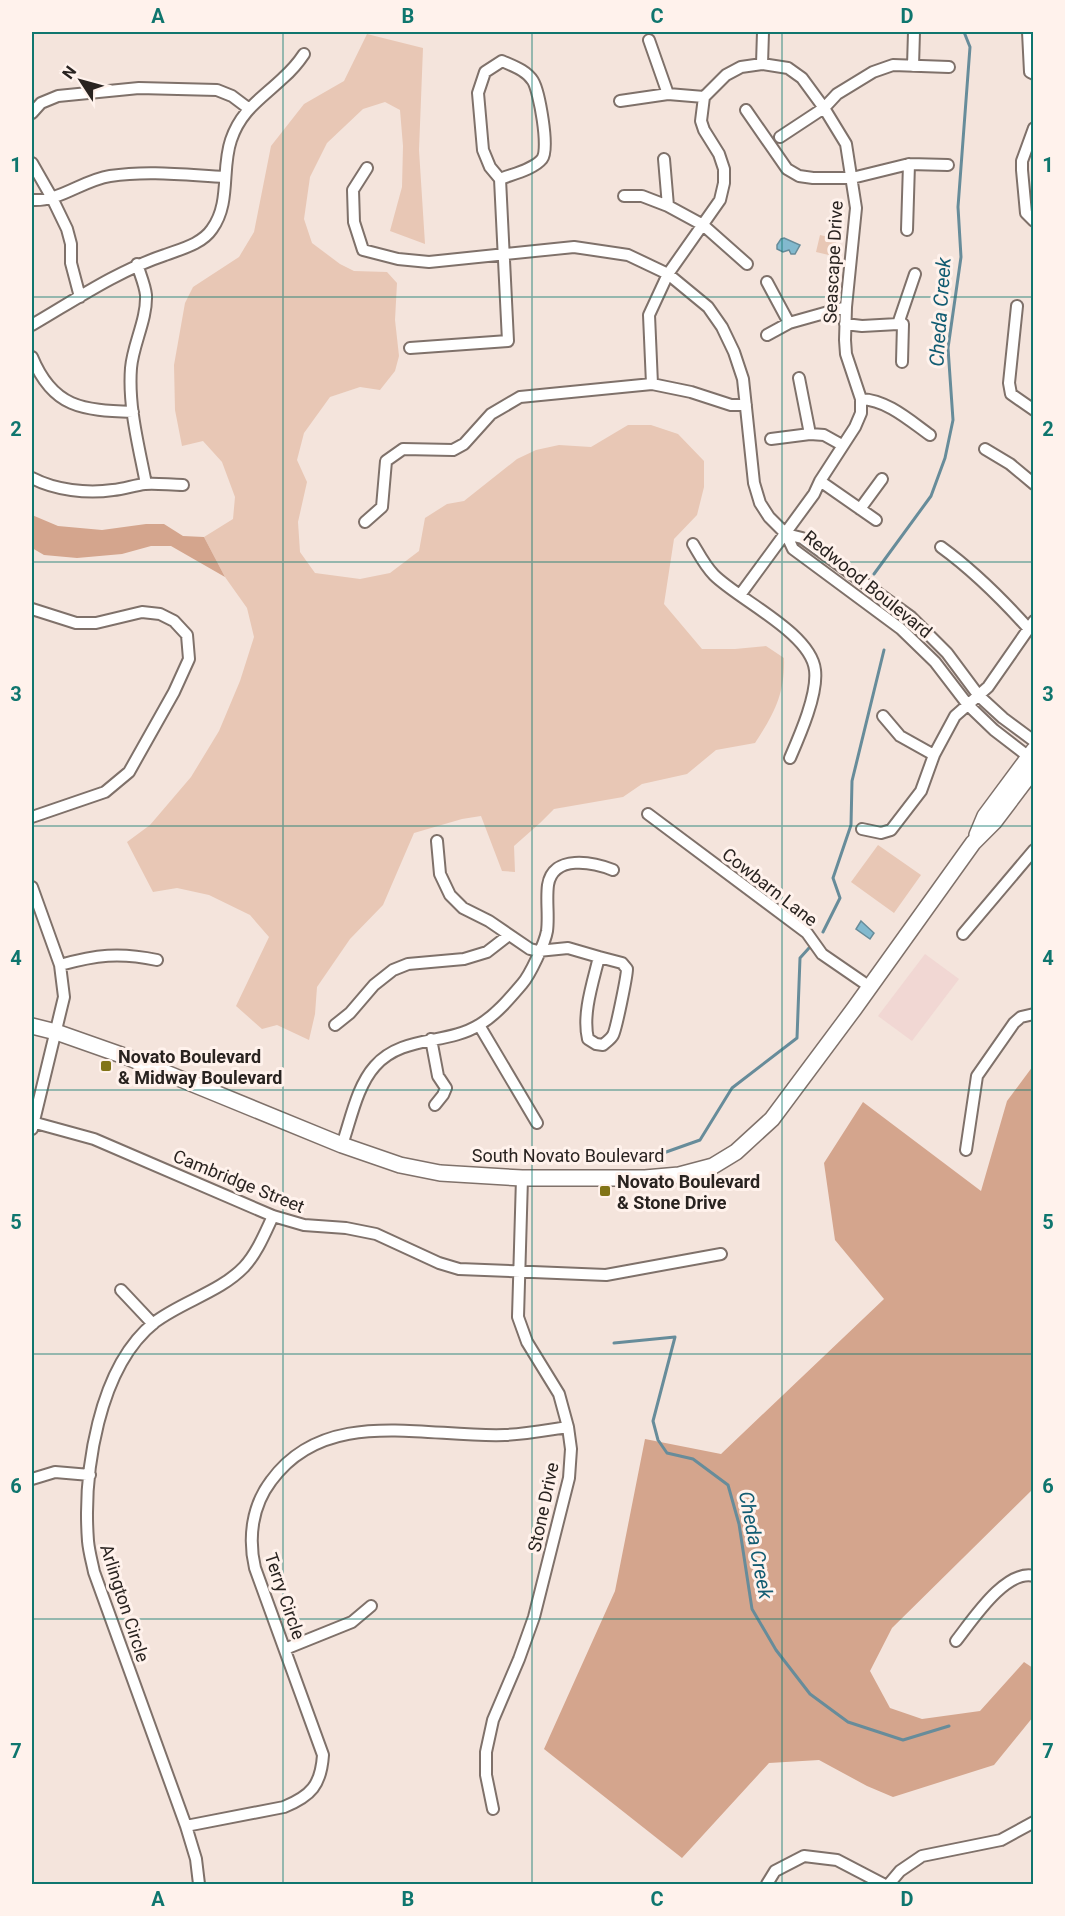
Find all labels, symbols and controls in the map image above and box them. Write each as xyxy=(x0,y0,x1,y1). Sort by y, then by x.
text: A xyxy=(151,4,165,28)
text: B xyxy=(402,4,414,28)
text: C xyxy=(650,4,664,28)
text: D xyxy=(901,4,914,28)
north arrow xyxy=(51,51,111,111)
text: N xyxy=(58,62,80,83)
text: 1 xyxy=(10,153,22,177)
text: 1 xyxy=(1042,153,1054,177)
street label: Seascape Drive xyxy=(819,200,847,324)
water label: Cheda Creek xyxy=(924,255,956,367)
text: 2 xyxy=(10,417,22,441)
text: 2 xyxy=(1042,417,1054,441)
street label: Redwood Boulevard xyxy=(800,526,936,642)
text: 3 xyxy=(10,682,22,706)
text: 3 xyxy=(1042,682,1054,706)
street label: Cowbarn Lane xyxy=(718,843,822,931)
text: 4 xyxy=(10,946,22,970)
text: 4 xyxy=(1042,946,1054,970)
place label: Novato Boulevard & Midway Boulevard xyxy=(118,1046,283,1088)
marker: Novato Boulevard & Midway Boulevard xyxy=(99,1059,113,1073)
street label: Cambridge Street xyxy=(170,1145,308,1217)
street label: South Novato Boulevard xyxy=(472,1145,664,1166)
place label: Novato Boulevard & Stone Drive xyxy=(617,1171,760,1213)
marker: Novato Boulevard & Stone Drive xyxy=(598,1184,612,1198)
text: 5 xyxy=(10,1210,22,1234)
text: 5 xyxy=(1042,1210,1054,1234)
street label: Stone Drive xyxy=(523,1460,563,1554)
text: 6 xyxy=(10,1474,22,1498)
text: 6 xyxy=(1042,1474,1054,1498)
water label: Cheda Creek xyxy=(734,1489,778,1602)
street label: Arlington Circle xyxy=(96,1542,154,1664)
street label: Terry Circle xyxy=(260,1550,310,1642)
text: 7 xyxy=(10,1739,22,1763)
text: 7 xyxy=(1042,1739,1054,1763)
text: A xyxy=(151,1887,165,1911)
text: B xyxy=(402,1887,414,1911)
text: C xyxy=(650,1887,664,1911)
text: D xyxy=(901,1887,914,1911)

